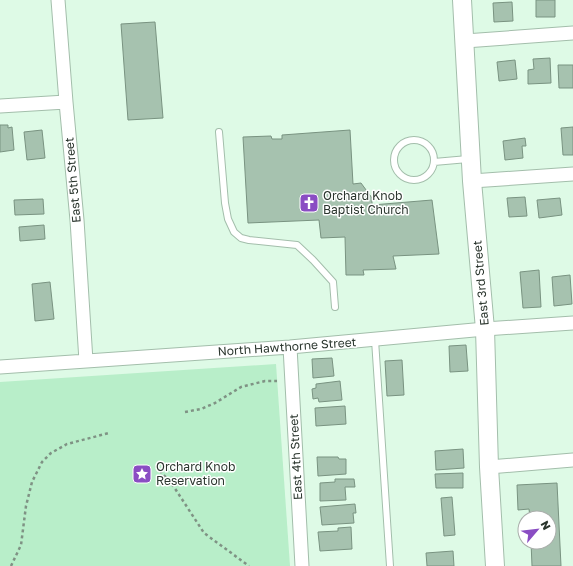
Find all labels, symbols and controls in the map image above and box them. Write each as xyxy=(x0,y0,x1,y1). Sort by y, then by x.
street label: East 5th Street xyxy=(61,136,84,223)
place label: Orchard Knob Baptist Church xyxy=(323,188,409,217)
church icon: Orchard Knob Baptist Church xyxy=(298,192,320,214)
street label: East 3rd Street xyxy=(469,240,492,326)
street label: North Hawthorne Street xyxy=(217,334,357,359)
street label: East 4th Street xyxy=(286,413,305,500)
place label: Orchard Knob Reservation xyxy=(156,459,235,488)
place icon: Orchard Knob Reservation xyxy=(131,463,153,485)
north arrow xyxy=(517,510,557,550)
text: N xyxy=(539,518,554,532)

